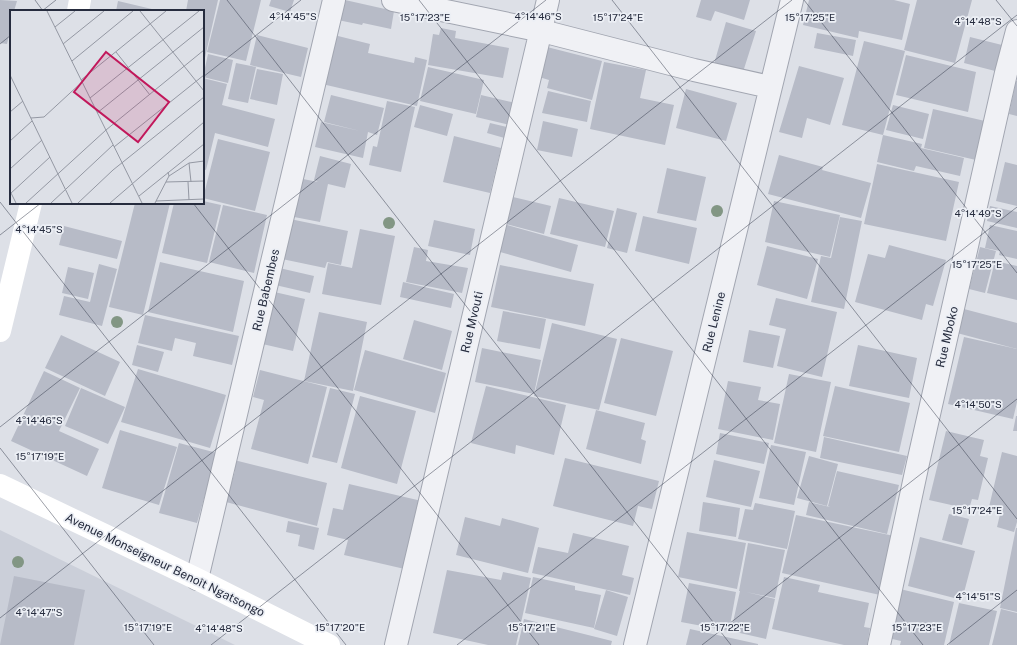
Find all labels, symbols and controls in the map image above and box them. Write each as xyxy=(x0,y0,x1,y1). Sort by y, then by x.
inset map xyxy=(10,10,204,204)
text: 4°14'45"S xyxy=(269,10,317,22)
text: 4°14'46"S xyxy=(514,10,562,22)
text: 15°17'23"E xyxy=(400,11,450,23)
text: 15°17'24"E xyxy=(593,11,643,23)
text: 15°17'25"E xyxy=(785,11,835,23)
text: 4°14'48"S xyxy=(954,15,1002,27)
text: 4°14'49"S xyxy=(954,207,1002,219)
text: 4°14'45"S xyxy=(15,223,63,235)
street label: Rue Babembes xyxy=(250,248,282,332)
text: 15°17'25"E xyxy=(952,258,1002,270)
street label: Rue Mvouti xyxy=(458,290,486,354)
street label: Rue Lenine xyxy=(700,290,728,354)
street label: Rue Mboko xyxy=(933,305,961,369)
text: 4°14'50"S xyxy=(954,398,1002,410)
text: 4°14'46"S xyxy=(15,414,63,426)
text: 15°17'19"E xyxy=(16,450,64,462)
text: 15°17'24"E xyxy=(952,504,1002,516)
street label: Avenue Monseigneur Benoît Ngatsongo xyxy=(63,510,267,620)
text: 4°14'51"S xyxy=(955,590,1001,602)
text: 4°14'47"S xyxy=(16,606,63,618)
text: 15°17'19"E xyxy=(124,621,172,633)
text: 15°17'20"E xyxy=(315,621,365,633)
text: 15°17'21"E xyxy=(508,621,556,633)
text: 15°17'22"E xyxy=(700,621,750,633)
text: 15°17'23"E xyxy=(892,621,942,633)
text: 4°14'48"S xyxy=(195,622,243,634)

